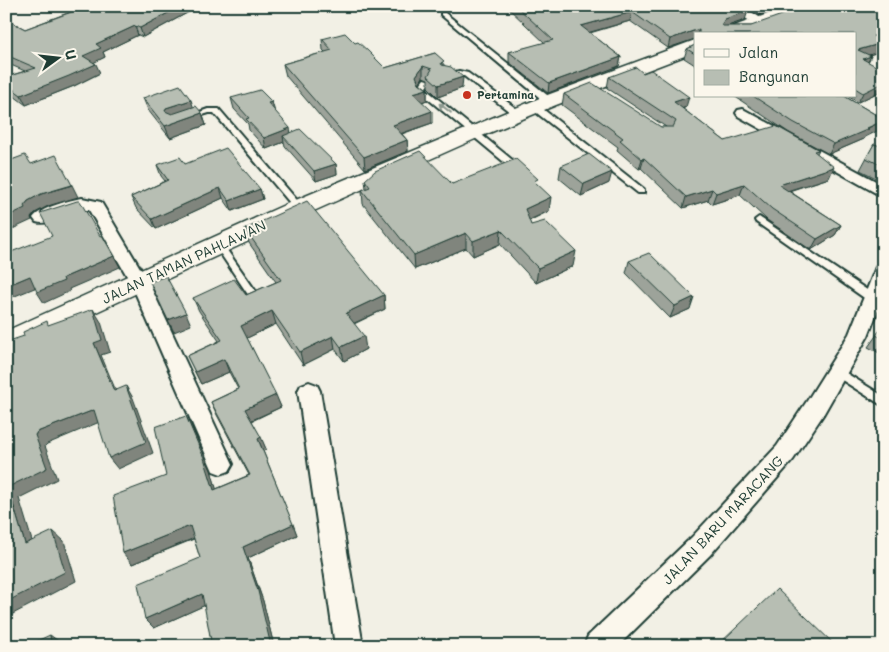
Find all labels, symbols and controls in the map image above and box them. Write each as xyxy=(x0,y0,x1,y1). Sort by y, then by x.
north arrow xyxy=(32,32,82,82)
legend xyxy=(694,32,856,98)
text: Jalan xyxy=(739,42,778,62)
text: U xyxy=(61,47,81,62)
text: Bangunan xyxy=(739,66,809,86)
place label: Pertamina xyxy=(477,87,534,102)
marker: Pertamina xyxy=(461,89,473,101)
one-way arrow xyxy=(438,103,451,114)
street label: JALAN TAMAN PAHLAWAN xyxy=(99,215,269,308)
street label: JALAN BARU MARACANG xyxy=(658,451,787,588)

